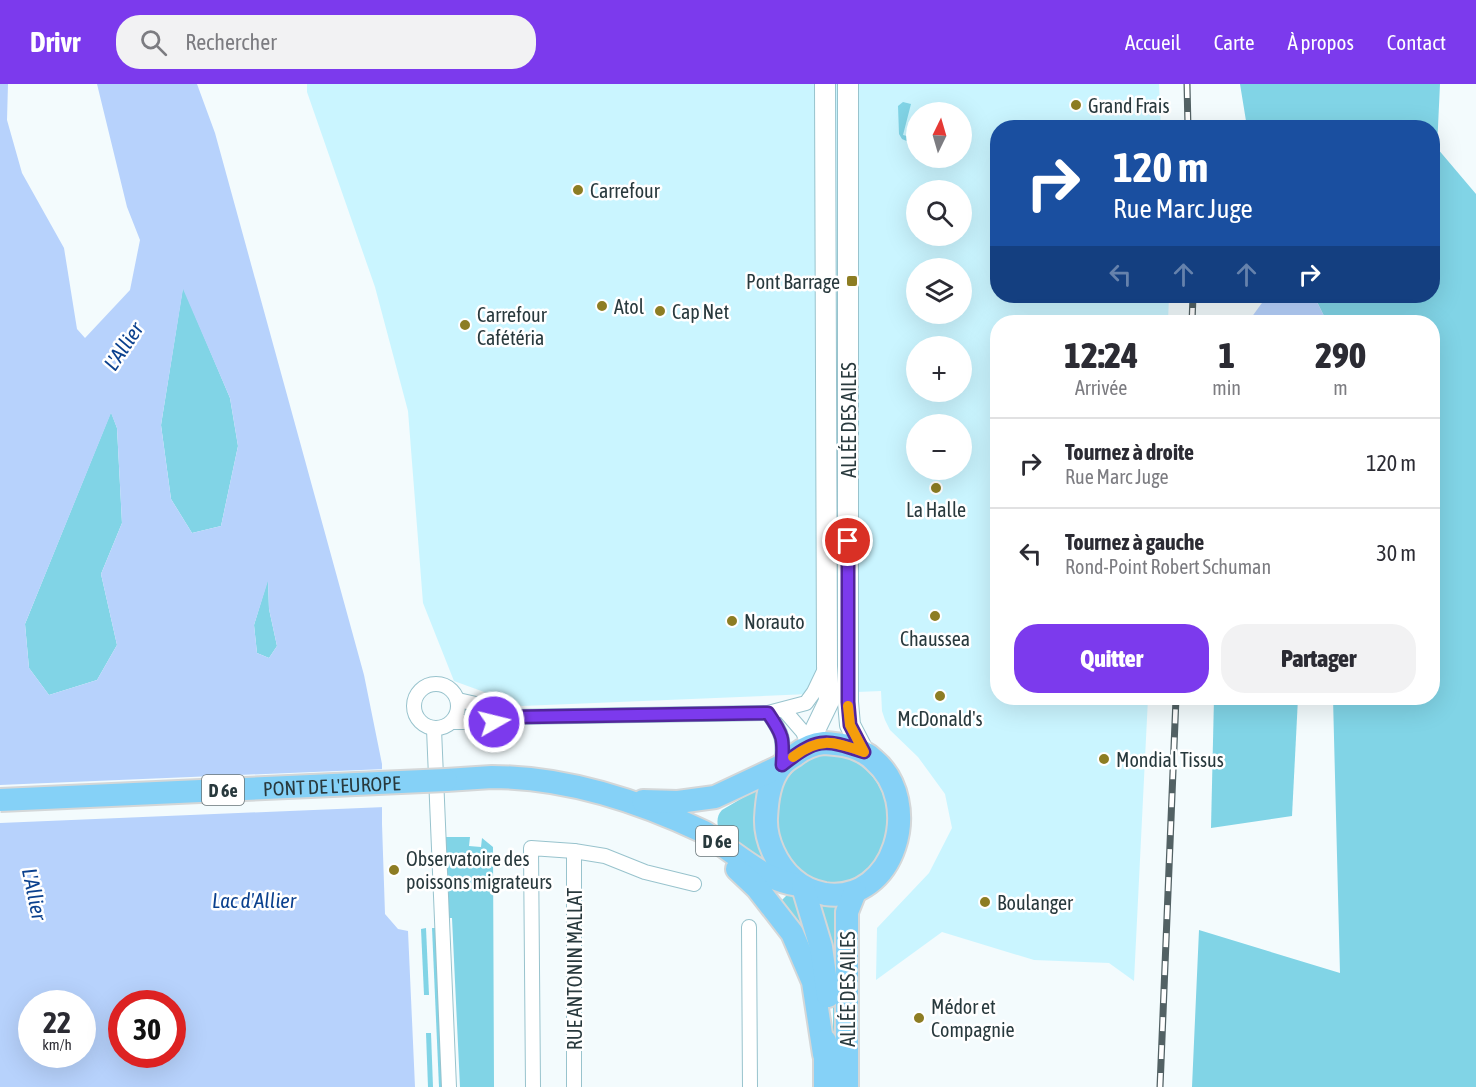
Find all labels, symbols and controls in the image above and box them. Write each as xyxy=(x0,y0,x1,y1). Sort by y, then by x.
search box xyxy=(116,15,536,69)
text: Drivr xyxy=(30,26,80,58)
icon: search xyxy=(137,26,170,59)
text: Rechercher xyxy=(185,29,277,55)
text: Accueil xyxy=(1125,30,1181,54)
text: Carte xyxy=(1214,30,1254,54)
text: À propos xyxy=(1287,30,1354,54)
text: Contact xyxy=(1387,30,1446,54)
place label: Grand Frais xyxy=(1088,94,1169,117)
marker: Grand Frais xyxy=(1069,98,1083,112)
north arrow xyxy=(906,102,972,168)
map controls xyxy=(906,102,972,480)
text: 120 m xyxy=(1113,143,1208,191)
icon: right xyxy=(1014,144,1092,222)
place label: Carrefour xyxy=(590,179,661,202)
button: search xyxy=(906,180,972,246)
marker: Carrefour xyxy=(571,183,585,197)
text: Rue Marc Juge xyxy=(1113,193,1253,224)
button: layers xyxy=(906,258,972,324)
icon: left xyxy=(1104,258,1137,291)
icon: ahead xyxy=(1167,258,1200,291)
icon: ahead xyxy=(1230,258,1263,291)
icon: right xyxy=(1293,258,1326,291)
place label: Pont Barrage xyxy=(746,270,840,293)
marker: Pont Barrage xyxy=(845,274,859,288)
place label: Atol xyxy=(614,295,645,318)
marker: Atol xyxy=(595,299,609,313)
place label: Cap Net xyxy=(672,300,729,323)
place label: Carrefour Cafétéria xyxy=(477,303,548,349)
marker: Cap Net xyxy=(653,304,667,318)
water label: L'Allier xyxy=(98,317,148,374)
marker: Carrefour Cafétéria xyxy=(458,318,472,332)
text: 12:24 xyxy=(1064,334,1138,376)
text: 1 xyxy=(1218,334,1235,376)
text: 290 xyxy=(1315,334,1366,376)
button: + xyxy=(906,336,972,402)
street label: ALLÉE DES AILES xyxy=(837,362,860,478)
text: Arrivée xyxy=(1075,376,1127,399)
text: min xyxy=(1212,376,1241,399)
text: m xyxy=(1333,376,1348,399)
button: − xyxy=(906,414,972,480)
text: Tournez à droite xyxy=(1065,439,1194,465)
icon: right xyxy=(1014,447,1047,480)
text: 120 m xyxy=(1366,450,1416,476)
text: Rue Marc Juge xyxy=(1065,465,1169,488)
marker: La Halle xyxy=(929,481,943,495)
place label: La Halle xyxy=(906,498,966,521)
pin xyxy=(822,515,873,566)
icon: arrive xyxy=(831,524,864,557)
text: Tournez à gauche xyxy=(1065,529,1204,555)
icon: left xyxy=(1014,537,1047,570)
text: 30 m xyxy=(1376,540,1416,566)
text: Rond-Point Robert Schuman xyxy=(1065,555,1271,578)
marker: Chaussea xyxy=(928,609,942,623)
place label: Norauto xyxy=(744,610,805,633)
marker: Norauto xyxy=(725,614,739,628)
button: Quitter xyxy=(1014,624,1209,693)
button: Partager xyxy=(1221,624,1416,693)
place label: Chaussea xyxy=(900,627,970,650)
marker: McDonald's xyxy=(933,689,947,703)
position arrow xyxy=(462,690,526,754)
place label: McDonald's xyxy=(897,707,983,730)
place label: Mondial Tissus xyxy=(1116,748,1224,771)
marker: Mondial Tissus xyxy=(1097,752,1111,766)
street label: PONT DE L'EUROPE xyxy=(262,771,401,800)
road number: D 6e xyxy=(202,775,244,805)
road number: D 6e xyxy=(696,826,738,856)
place label: Observatoire des poissons migrateurs xyxy=(406,847,552,893)
marker: Observatoire des poissons migrateurs xyxy=(387,863,401,877)
water label: L'Allier xyxy=(18,866,52,923)
street label: RUE ANTONIN MALLAT xyxy=(563,887,586,1050)
water label: Lac d'Allier xyxy=(212,888,297,912)
place label: Boulanger xyxy=(997,891,1074,914)
marker: Boulanger xyxy=(978,895,992,909)
street label: ALLÉE DES AILES xyxy=(836,931,859,1047)
speed limit sign: 30 xyxy=(108,990,186,1068)
place label: Médor et Compagnie xyxy=(931,995,1015,1041)
text: 22 xyxy=(43,1005,71,1039)
marker: Médor et Compagnie xyxy=(912,1011,926,1025)
text: km/h xyxy=(42,1036,72,1053)

